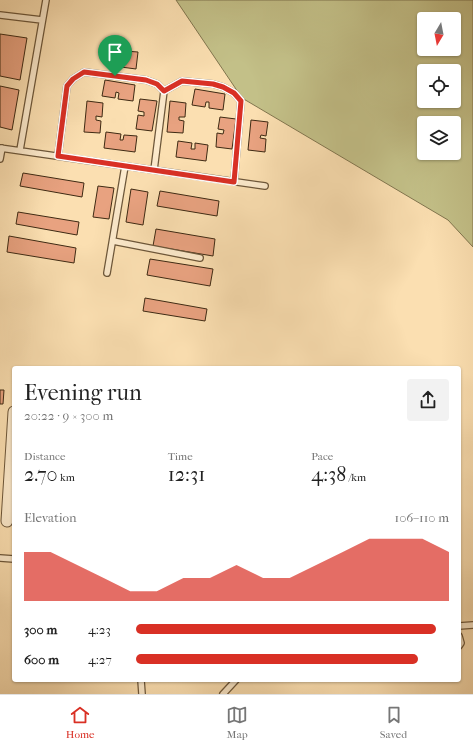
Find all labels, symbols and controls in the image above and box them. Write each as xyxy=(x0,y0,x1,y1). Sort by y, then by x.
north arrow xyxy=(417,12,461,56)
map controls xyxy=(417,12,461,160)
pin xyxy=(98,35,132,76)
icon: arrive xyxy=(104,41,126,63)
button: locate xyxy=(417,64,461,108)
button: layers xyxy=(417,116,461,160)
button: share xyxy=(407,379,449,421)
text: Evening run xyxy=(24,380,142,406)
text: 20:22 · 9 × 300 m xyxy=(24,408,113,423)
text: Distance xyxy=(24,450,65,463)
text: Time xyxy=(168,450,193,463)
text: Pace xyxy=(311,450,333,463)
text: 2.70 xyxy=(24,463,58,486)
text: 12:31 xyxy=(168,463,205,486)
text: 4:38 xyxy=(311,463,346,486)
text: km xyxy=(58,471,75,484)
text: /km xyxy=(346,471,366,484)
text: Elevation xyxy=(24,510,77,525)
text: 106–110 m xyxy=(395,510,449,525)
text: 300 m xyxy=(24,622,57,637)
text: 4:23 xyxy=(88,622,111,637)
text: 600 m xyxy=(24,652,59,667)
text: 4:27 xyxy=(88,652,112,667)
tab: Home xyxy=(66,704,94,741)
tab: Map xyxy=(226,704,248,741)
tab: Saved xyxy=(380,704,407,741)

